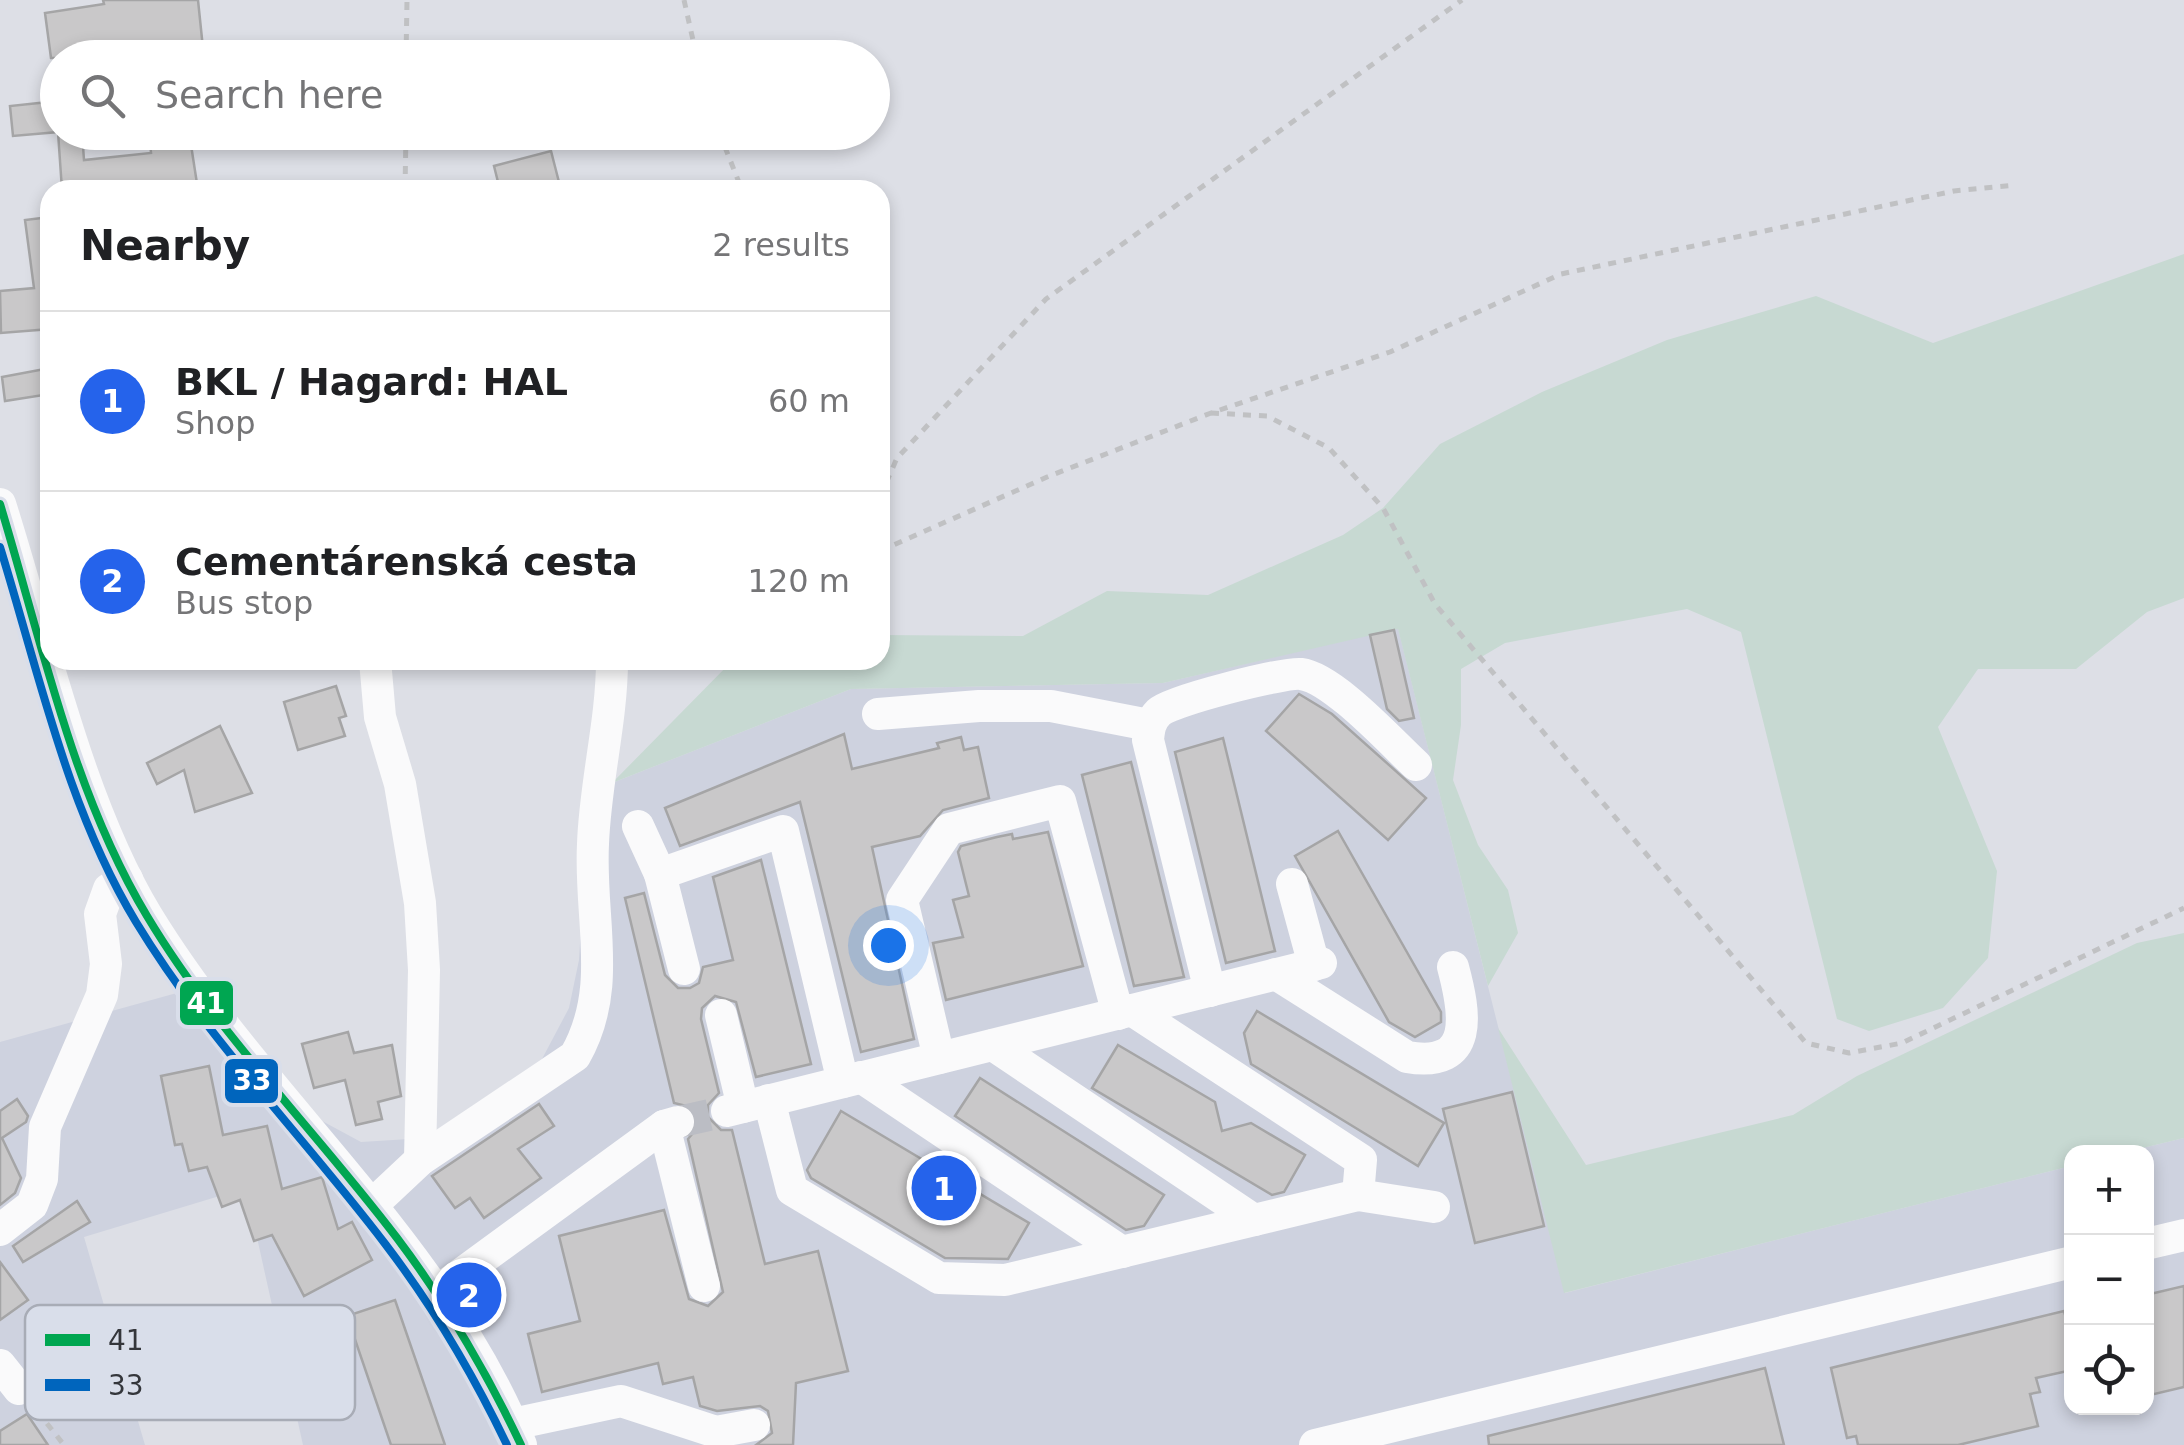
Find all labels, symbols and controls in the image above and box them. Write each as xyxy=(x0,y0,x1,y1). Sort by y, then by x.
search box xyxy=(40,40,890,150)
icon: search xyxy=(75,68,130,123)
text: Search here xyxy=(155,73,383,117)
text: Nearby xyxy=(80,221,250,270)
text: 2 results xyxy=(712,226,850,264)
text: BKL / Hagard: HAL xyxy=(175,360,568,404)
text: 1 xyxy=(101,382,124,420)
text: 60 m xyxy=(768,382,850,420)
text: Shop xyxy=(175,404,255,442)
text: Cementárenská cesta xyxy=(175,540,638,584)
text: 2 xyxy=(101,562,124,600)
text: 120 m xyxy=(748,562,850,600)
text: Bus stop xyxy=(175,584,313,622)
your location xyxy=(863,920,914,971)
line badge: 41 xyxy=(178,979,235,1027)
text: 41 xyxy=(187,987,225,1020)
line badge: 33 xyxy=(223,1057,280,1105)
text: 33 xyxy=(233,1064,271,1097)
map controls xyxy=(2064,1145,2154,1415)
button: + xyxy=(2064,1145,2154,1235)
pin: 1 xyxy=(912,1150,976,1226)
button: − xyxy=(2064,1235,2154,1325)
pin: 2 xyxy=(436,1258,502,1332)
legend xyxy=(25,1305,355,1420)
text: 41 xyxy=(108,1324,144,1357)
button: locate xyxy=(2064,1325,2154,1415)
text: 33 xyxy=(108,1369,144,1402)

